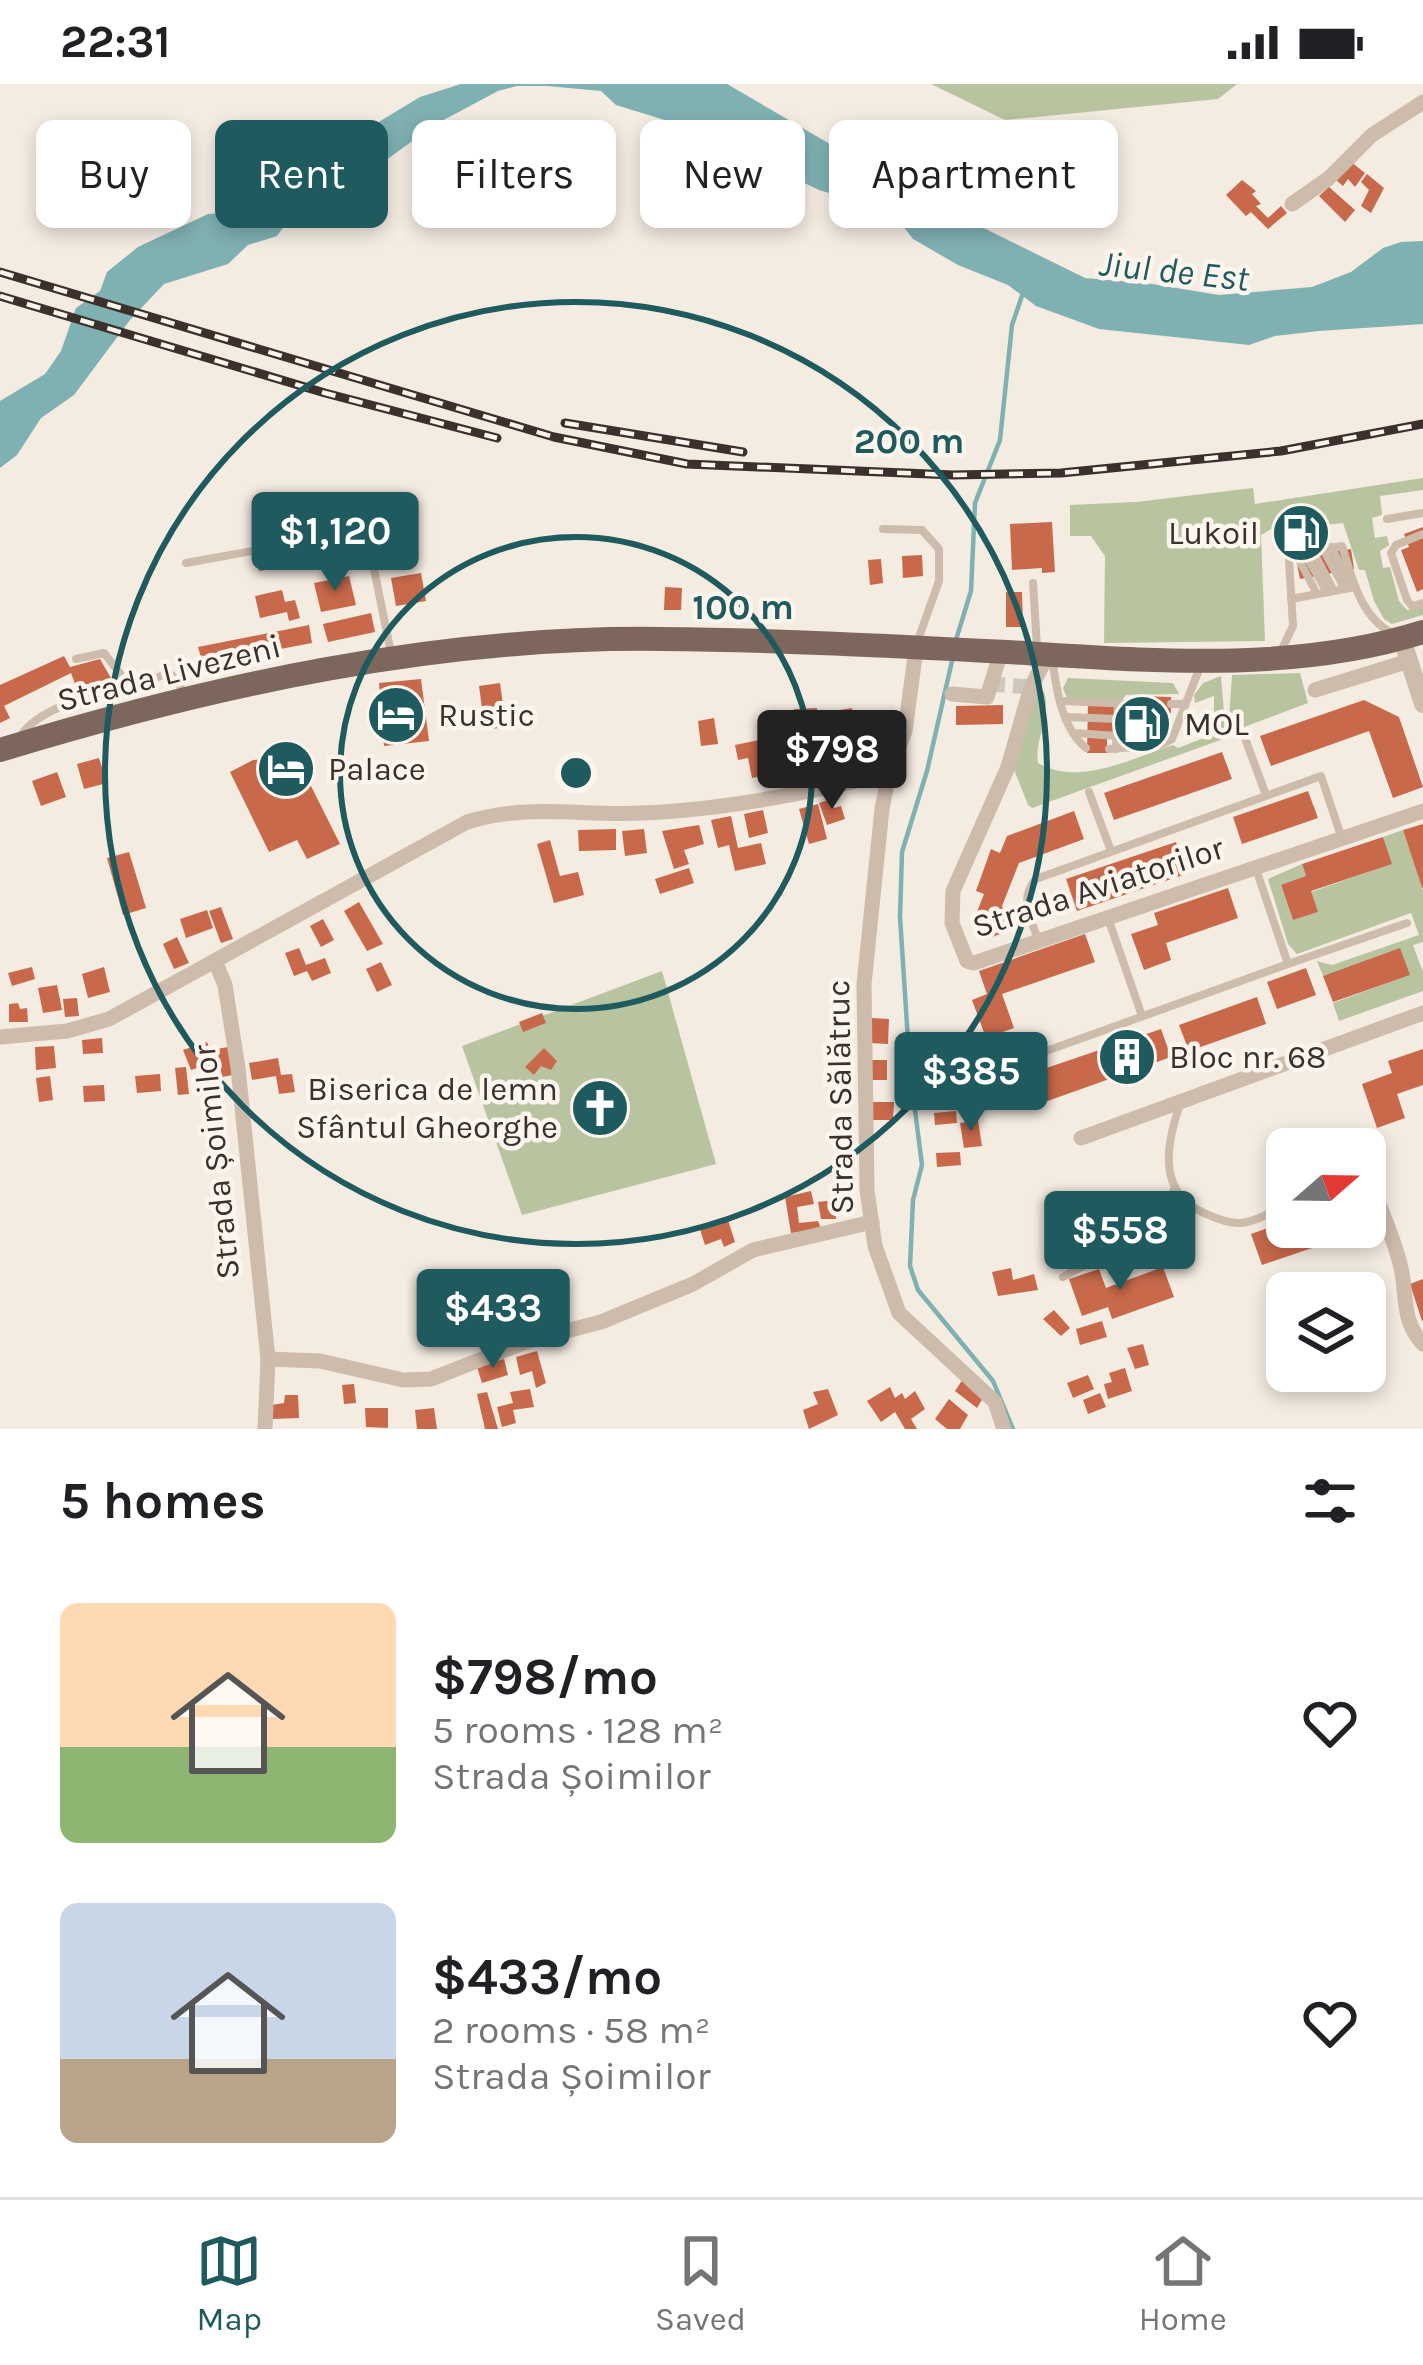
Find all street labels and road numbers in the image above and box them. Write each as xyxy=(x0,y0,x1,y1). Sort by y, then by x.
street label: Strada Livezeni xyxy=(53,627,285,719)
street label: Strada Aviatorilor xyxy=(967,828,1229,946)
street label: Strada Sălătruc xyxy=(819,979,861,1215)
street label: Strada Șoimilor xyxy=(185,1043,247,1281)

